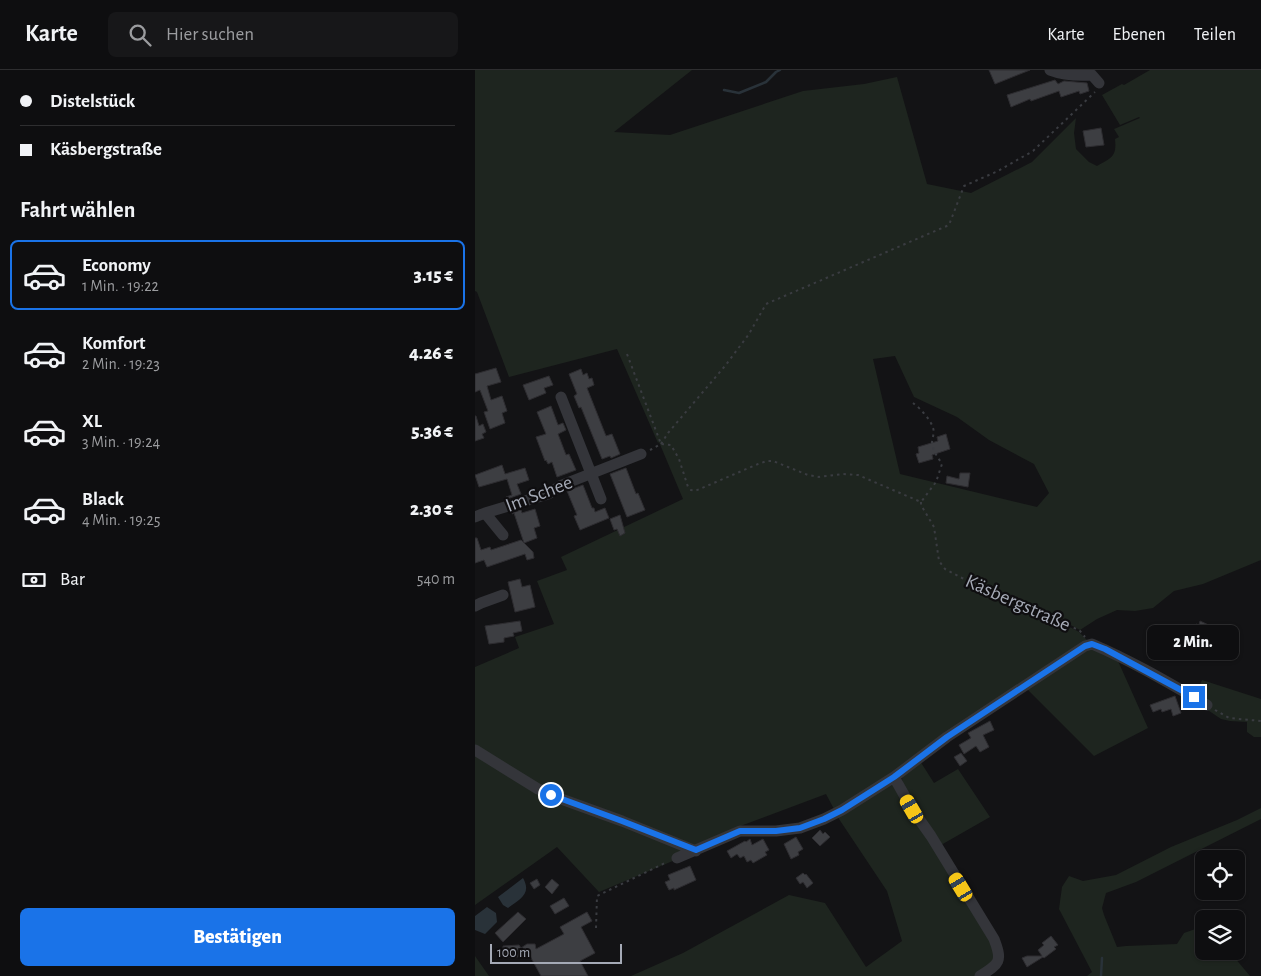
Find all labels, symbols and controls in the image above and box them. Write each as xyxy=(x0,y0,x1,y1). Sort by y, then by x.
search box xyxy=(108,12,458,57)
icon: search xyxy=(126,21,154,49)
text: Karte xyxy=(25,22,78,46)
text: Hier suchen xyxy=(166,25,254,44)
text: Karte xyxy=(1047,26,1085,44)
text: Ebenen xyxy=(1113,26,1166,44)
text: Teilen xyxy=(1194,26,1236,44)
text: Distelstück xyxy=(50,92,135,111)
text: Käsbergstraße xyxy=(50,140,162,159)
text: Fahrt wählen xyxy=(20,199,135,221)
icon: car xyxy=(22,253,67,298)
text: Economy xyxy=(82,256,151,275)
text: 3.15 € xyxy=(414,266,453,285)
text: 1 Min. · 19:22 xyxy=(82,278,159,294)
icon: car xyxy=(22,331,67,376)
text: Komfort xyxy=(82,334,146,353)
text: 4.26 € xyxy=(409,344,453,363)
text: 2 Min. · 19:23 xyxy=(82,356,160,372)
icon: car xyxy=(22,409,67,454)
text: XL xyxy=(82,412,102,431)
text: 5.36 € xyxy=(411,422,453,441)
text: 3 Min. · 19:24 xyxy=(82,434,160,450)
street label: Im Schee xyxy=(503,472,575,516)
icon: car xyxy=(22,487,67,532)
text: Black xyxy=(82,490,124,509)
text: 2.30 € xyxy=(410,500,453,519)
text: 4 Min. · 19:25 xyxy=(82,512,160,528)
icon: cash xyxy=(20,566,48,594)
text: Bar xyxy=(60,570,85,589)
text: 540 m xyxy=(417,571,455,587)
street label: Käsbergstraße xyxy=(962,571,1074,635)
callout: 2 Min. xyxy=(1148,624,1240,660)
text: 2 Min. xyxy=(1173,634,1213,650)
route end xyxy=(1183,686,1205,708)
route start xyxy=(540,784,562,806)
car xyxy=(898,792,925,826)
map controls xyxy=(1195,850,1245,960)
button: locate xyxy=(1195,850,1245,900)
car xyxy=(946,870,975,904)
button: Bestätigen xyxy=(20,908,455,966)
button: layers xyxy=(1195,910,1245,960)
scale bar xyxy=(490,941,623,964)
text: 100 m xyxy=(497,946,530,960)

